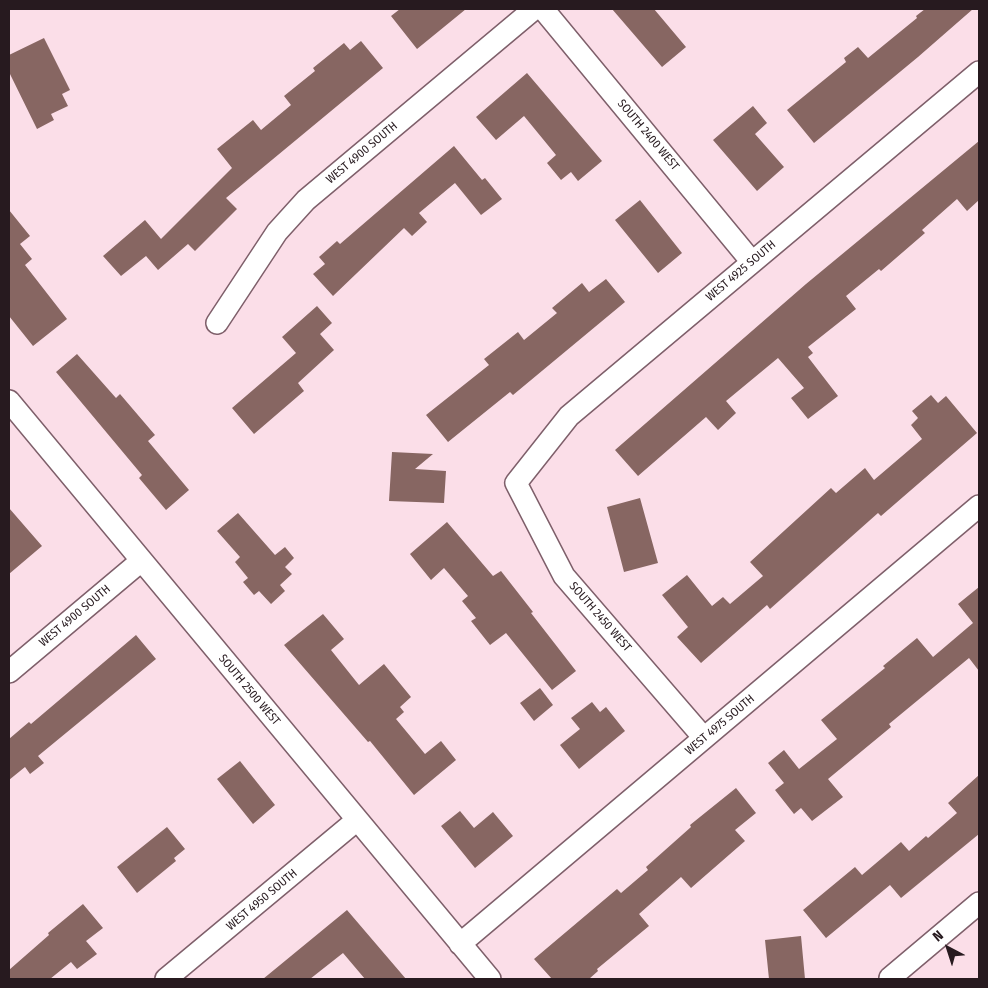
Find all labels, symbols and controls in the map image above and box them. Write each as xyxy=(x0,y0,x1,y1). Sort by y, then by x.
street label: SOUTH 2400 WEST xyxy=(614,97,682,173)
street label: WEST 4900 SOUTH xyxy=(323,119,401,187)
street label: WEST 4925 SOUTH xyxy=(703,238,779,304)
street label: SOUTH 2450 WEST xyxy=(566,579,634,655)
street label: WEST 4900 SOUTH xyxy=(36,582,114,650)
street label: SOUTH 2500 WEST xyxy=(215,652,283,728)
street label: WEST 4975 SOUTH xyxy=(682,692,758,758)
street label: WEST 4950 SOUTH xyxy=(224,866,300,934)
north arrow xyxy=(923,923,973,973)
text: N xyxy=(929,927,947,945)

